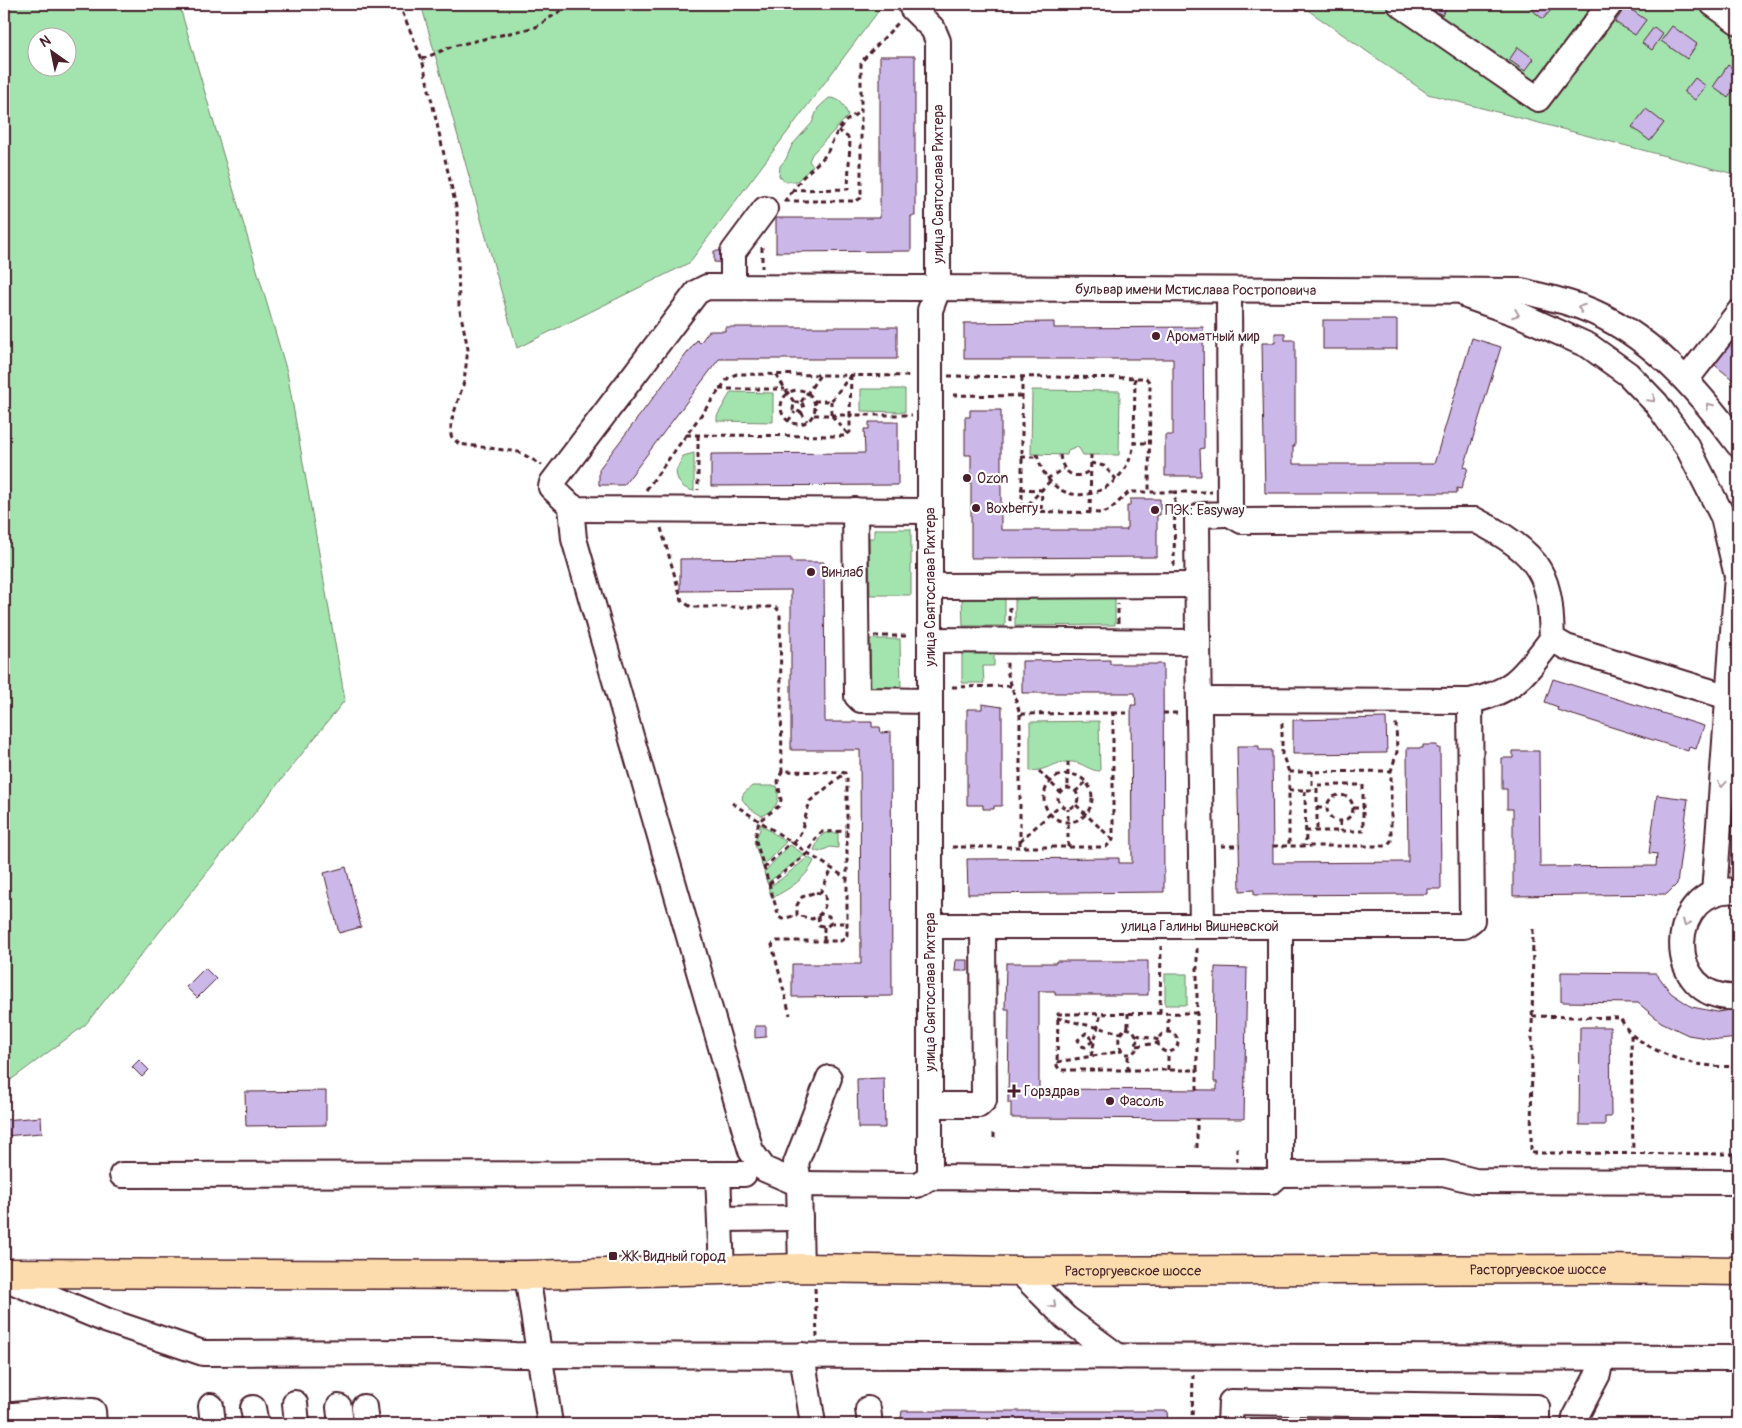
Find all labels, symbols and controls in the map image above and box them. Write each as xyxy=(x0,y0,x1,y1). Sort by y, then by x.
north arrow xyxy=(28,28,78,78)
text: N xyxy=(37,32,54,51)
street label: улица Святослава Рихтера xyxy=(930,104,947,265)
street label: бульвар имени Мстислава Ростроповича xyxy=(1075,281,1316,299)
one-way arrow xyxy=(1577,304,1586,314)
one-way arrow xyxy=(1511,308,1519,318)
place label: Ароматный мир xyxy=(1166,328,1260,345)
marker: Ароматный мир xyxy=(1150,330,1162,342)
one-way arrow xyxy=(1646,393,1655,402)
one-way arrow xyxy=(1705,402,1714,411)
place label: Ozon xyxy=(977,470,1009,487)
marker: Ozon xyxy=(961,472,973,484)
place label: Boxberry xyxy=(986,500,1038,517)
marker: Boxberry xyxy=(970,502,982,514)
place label: ПЭК: Easyway xyxy=(1165,502,1245,519)
marker: ПЭК: Easyway xyxy=(1149,504,1161,516)
street label: улица Святослава Рихтера xyxy=(922,507,939,668)
place label: Винлаб xyxy=(821,564,864,581)
marker: Винлаб xyxy=(805,566,817,578)
one-way arrow xyxy=(1717,780,1728,788)
street label: улица Святослава Рихтера xyxy=(922,912,939,1073)
street label: улица Галины Вишневской xyxy=(1120,918,1279,935)
one-way arrow xyxy=(1682,918,1692,927)
place label: Горздрав xyxy=(1024,1083,1080,1100)
marker: Горздрав xyxy=(1008,1085,1020,1097)
place label: Фасоль xyxy=(1120,1093,1164,1110)
marker: Фасоль xyxy=(1104,1095,1116,1107)
place label: ЖК Видный город xyxy=(621,1248,726,1265)
marker: ЖК Видный город xyxy=(607,1250,619,1262)
street label: Расторгуевское шоссе xyxy=(1470,1261,1606,1278)
street label: Расторгуевское шоссе xyxy=(1065,1262,1201,1280)
one-way arrow xyxy=(1047,1299,1056,1308)

